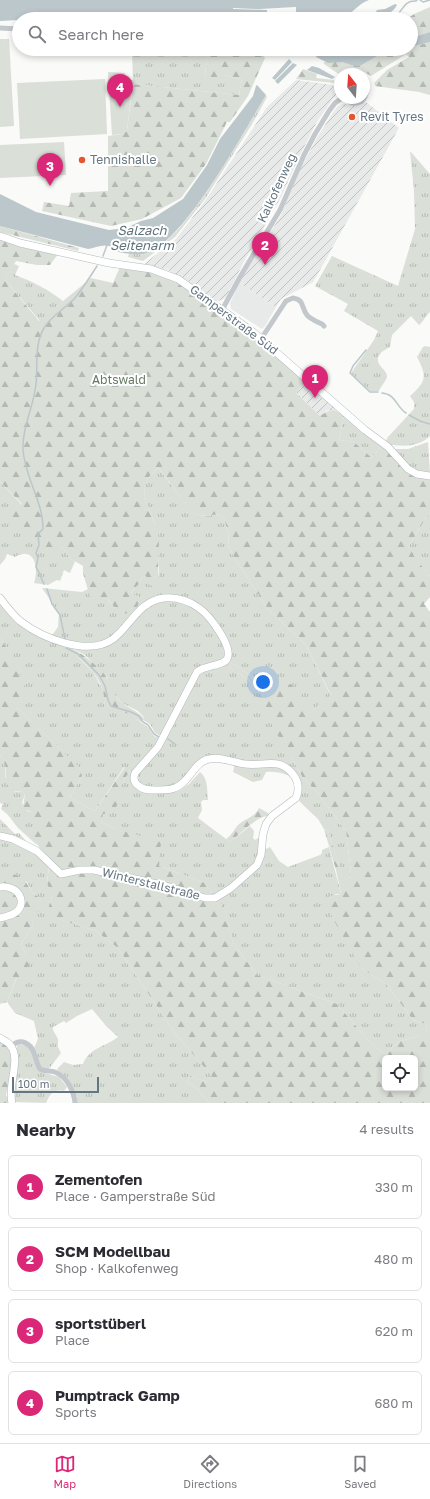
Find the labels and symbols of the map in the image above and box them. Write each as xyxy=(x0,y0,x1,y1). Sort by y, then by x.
north arrow xyxy=(334,68,370,104)
pin: 4 xyxy=(107,74,133,107)
place label: Revit Tyres xyxy=(360,109,424,124)
marker: Revit Tyres xyxy=(347,112,357,122)
street label: Kalkofenweg xyxy=(254,151,299,225)
place label: Tennishalle xyxy=(90,152,156,167)
pin: 3 xyxy=(37,153,63,186)
marker: Tennishalle xyxy=(77,155,87,165)
water label: Salzach Seitenarm xyxy=(110,222,174,253)
pin: 2 xyxy=(252,232,278,265)
street label: Gamperstraße Süd xyxy=(187,282,281,358)
pin: 1 xyxy=(302,365,328,398)
park label: Abtswald xyxy=(92,372,146,387)
your location xyxy=(253,672,273,692)
street label: Winterstallstraße xyxy=(101,864,202,903)
scale bar xyxy=(12,1075,99,1094)

